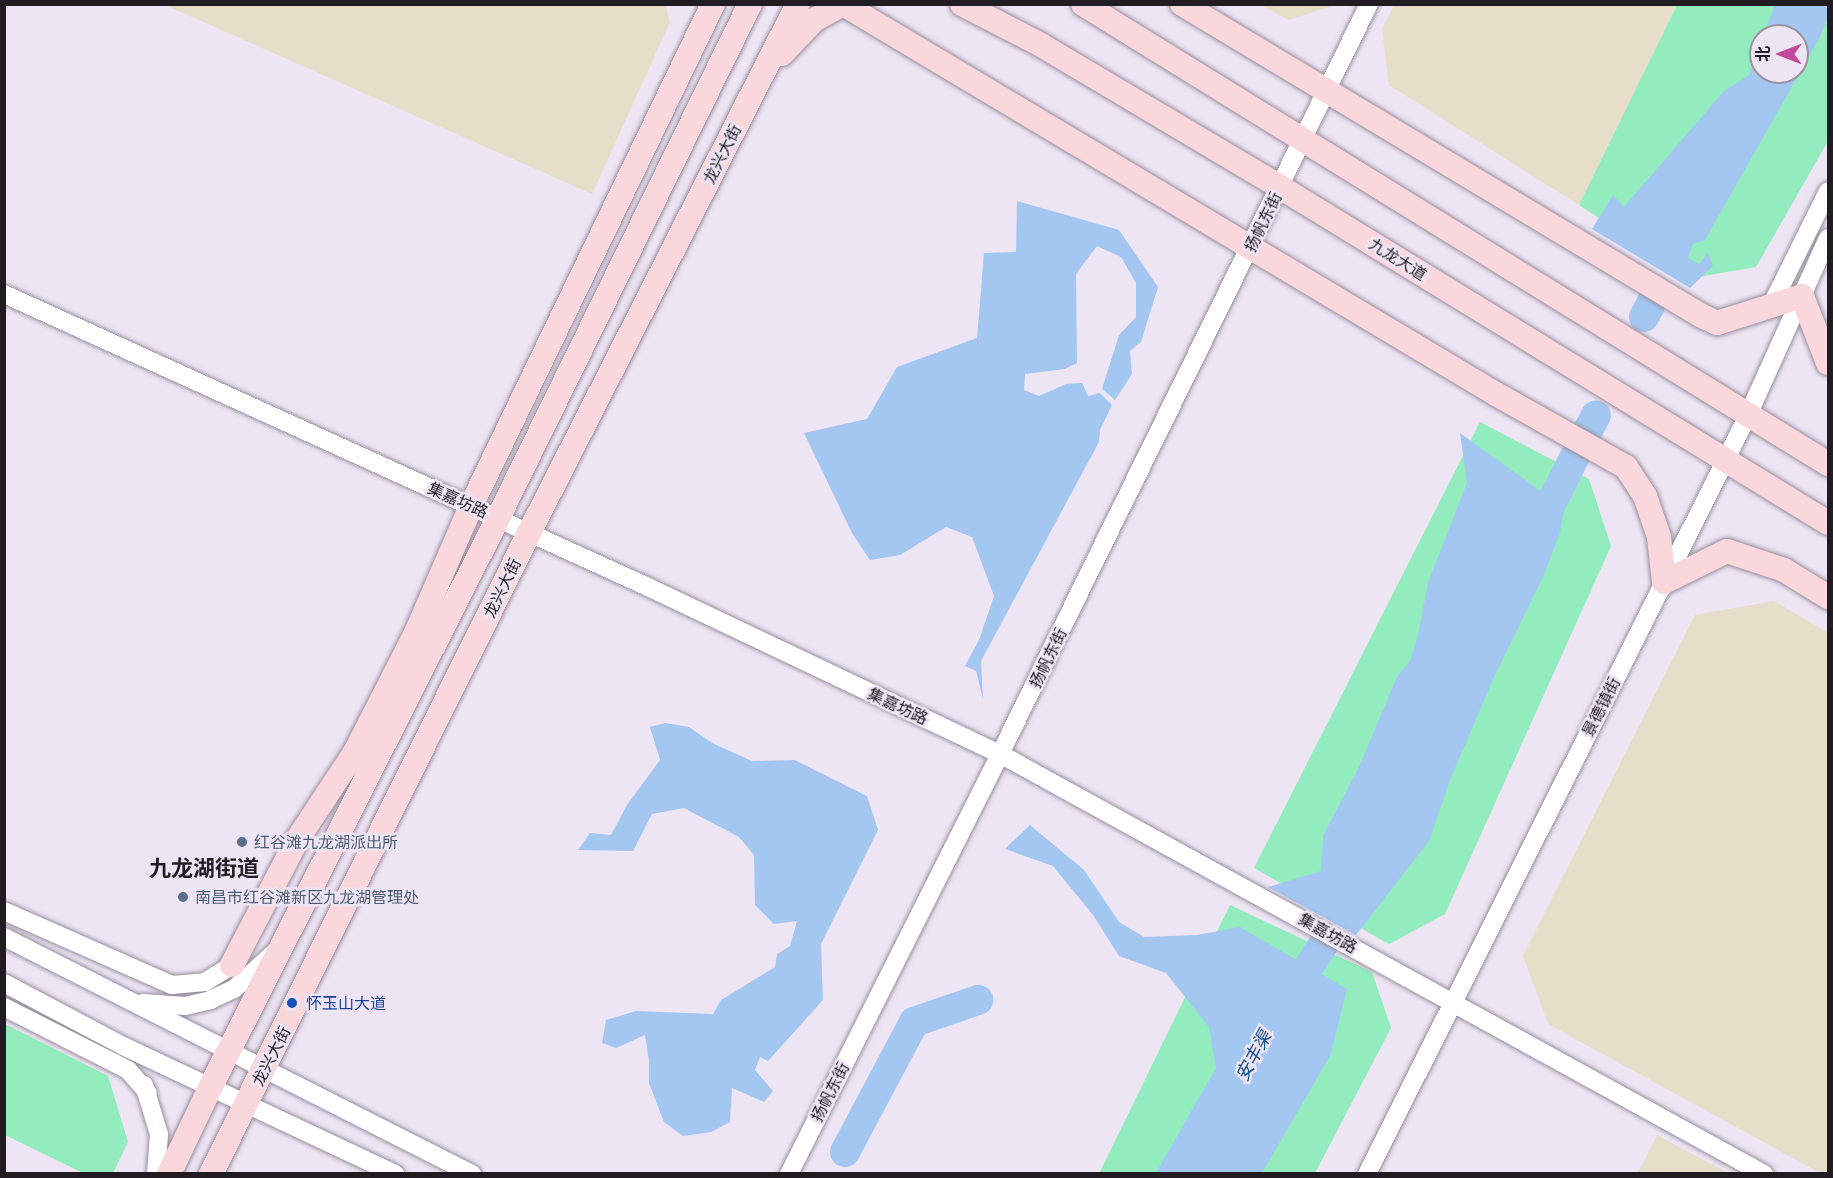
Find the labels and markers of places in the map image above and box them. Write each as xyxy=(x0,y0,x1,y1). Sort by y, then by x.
place label: 红谷滩九龙湖派出所 xyxy=(254,832,398,852)
marker: 红谷滩九龙湖派出所 xyxy=(235,835,249,849)
place label: 南昌市红谷滩新区九龙湖管理处 xyxy=(195,887,419,907)
marker: 南昌市红谷滩新区九龙湖管理处 xyxy=(176,890,190,904)
place label: 怀玉山大道 xyxy=(306,993,386,1013)
marker: 怀玉山大道 xyxy=(283,994,301,1012)

